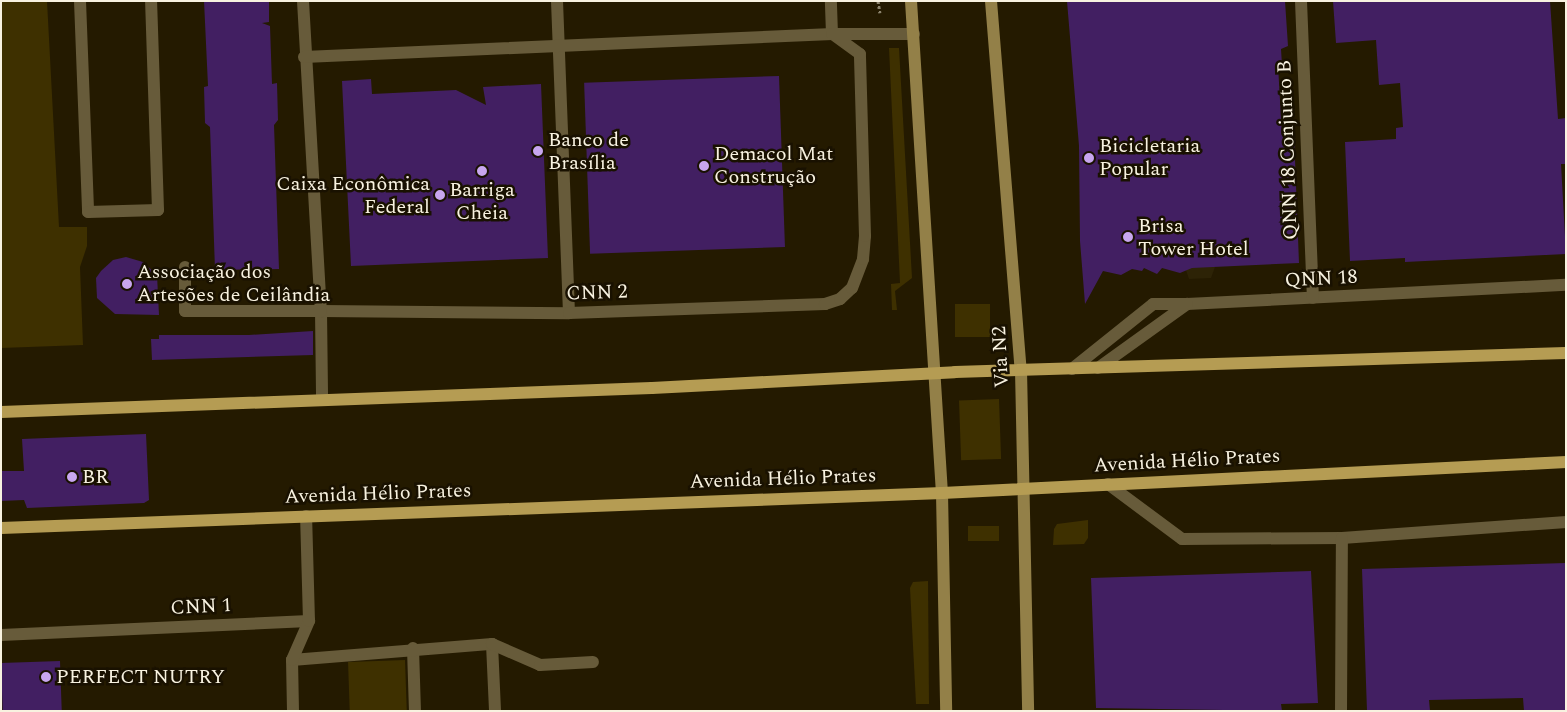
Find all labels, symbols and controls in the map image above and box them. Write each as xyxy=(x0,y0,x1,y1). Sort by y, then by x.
street label: QNN 18 Conjunto B xyxy=(1273,60,1303,240)
place label: Banco de Brasília xyxy=(548,128,629,175)
place label: Bicicletaria Popular xyxy=(1099,134,1200,181)
place label: Demacol Mat Construção xyxy=(714,142,833,189)
marker: Banco de Brasília xyxy=(532,145,544,157)
marker: Bicicletaria Popular xyxy=(1083,152,1095,164)
marker: Demacol Mat Construção xyxy=(698,160,710,172)
marker: Barriga Cheia xyxy=(476,165,488,177)
place label: Caixa Econômica Federal xyxy=(276,172,430,219)
place label: Barriga Cheia xyxy=(449,179,515,226)
marker: Caixa Econômica Federal xyxy=(434,189,446,201)
place label: Brisa Tower Hotel xyxy=(1138,214,1249,261)
marker: Brisa Tower Hotel xyxy=(1122,231,1134,243)
place label: Associação dos Artesões de Ceilândia xyxy=(137,260,330,307)
street label: QNN 18 xyxy=(1284,265,1358,293)
marker: Associação dos Artesões de Ceilândia xyxy=(121,278,133,290)
street label: CNN 2 xyxy=(566,280,628,306)
street label: Via N2 xyxy=(987,326,1015,388)
street label: Avenida Hélio Prates xyxy=(1093,444,1281,478)
street label: Avenida Hélio Prates xyxy=(689,464,877,494)
place label: BR xyxy=(82,465,108,489)
marker: BR xyxy=(66,471,78,483)
street label: Avenida Hélio Prates xyxy=(284,479,472,509)
street label: CNN 1 xyxy=(170,593,232,621)
place label: PERFECT NUTRY xyxy=(56,665,225,689)
marker: PERFECT NUTRY xyxy=(40,671,52,683)

